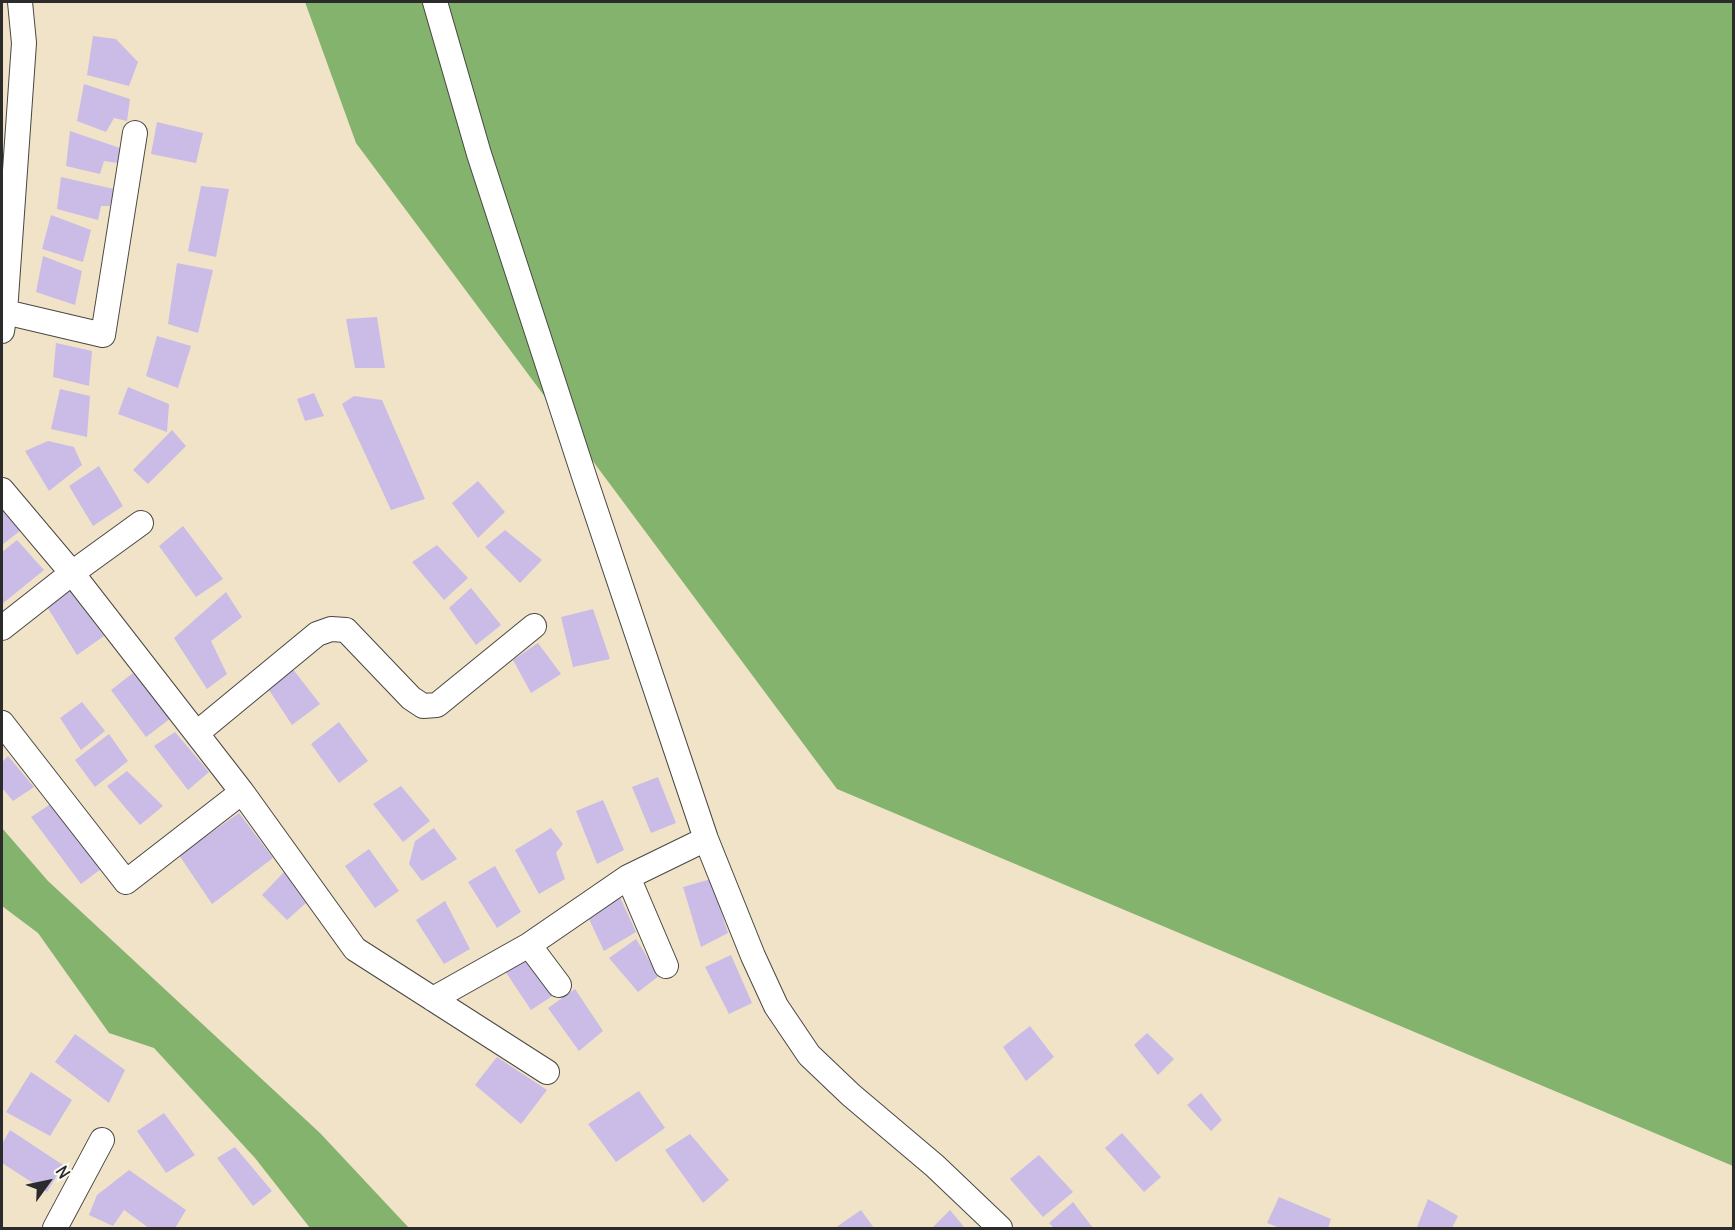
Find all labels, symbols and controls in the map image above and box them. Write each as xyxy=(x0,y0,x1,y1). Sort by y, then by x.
north arrow xyxy=(18,1152,78,1212)
text: N xyxy=(52,1162,74,1182)

